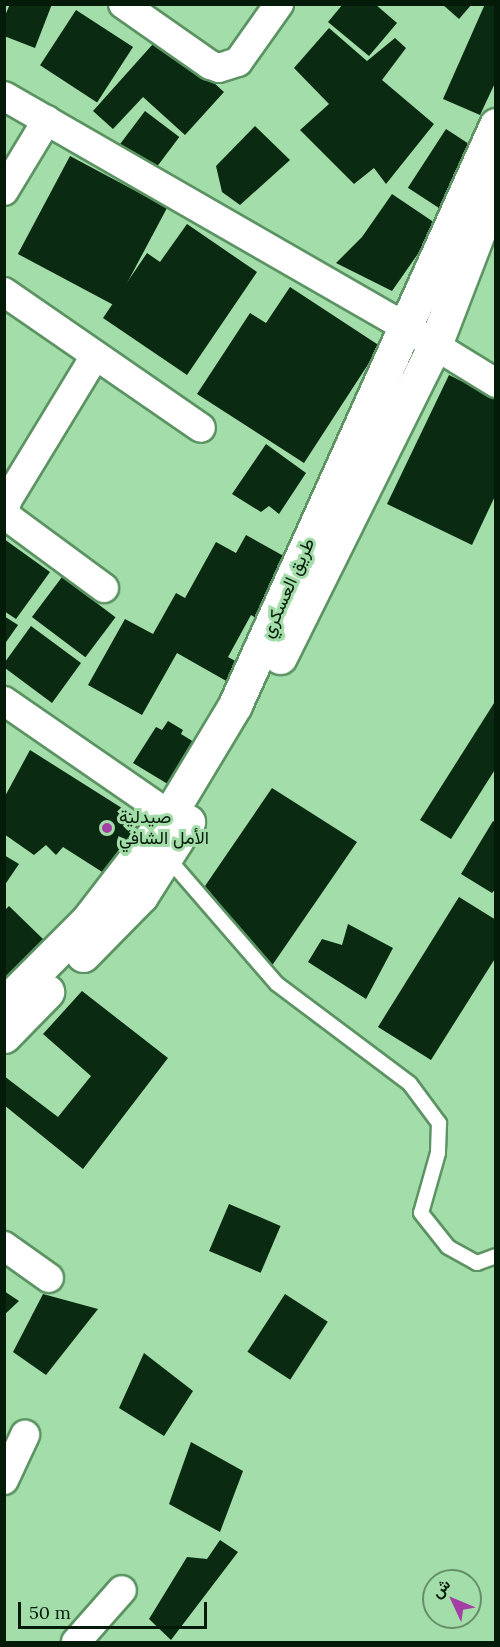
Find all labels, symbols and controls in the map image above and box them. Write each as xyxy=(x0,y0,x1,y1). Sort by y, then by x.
street label: طريق العسكري xyxy=(256,535,320,641)
place label: صيدلية الأمل الشافي xyxy=(119,807,209,850)
marker: صيدلية الأمل الشافي xyxy=(100,821,114,835)
north arrow xyxy=(422,1569,482,1629)
text: ش xyxy=(427,1574,454,1602)
scale bar xyxy=(21,1590,210,1628)
text: 50 m xyxy=(29,1601,71,1624)

